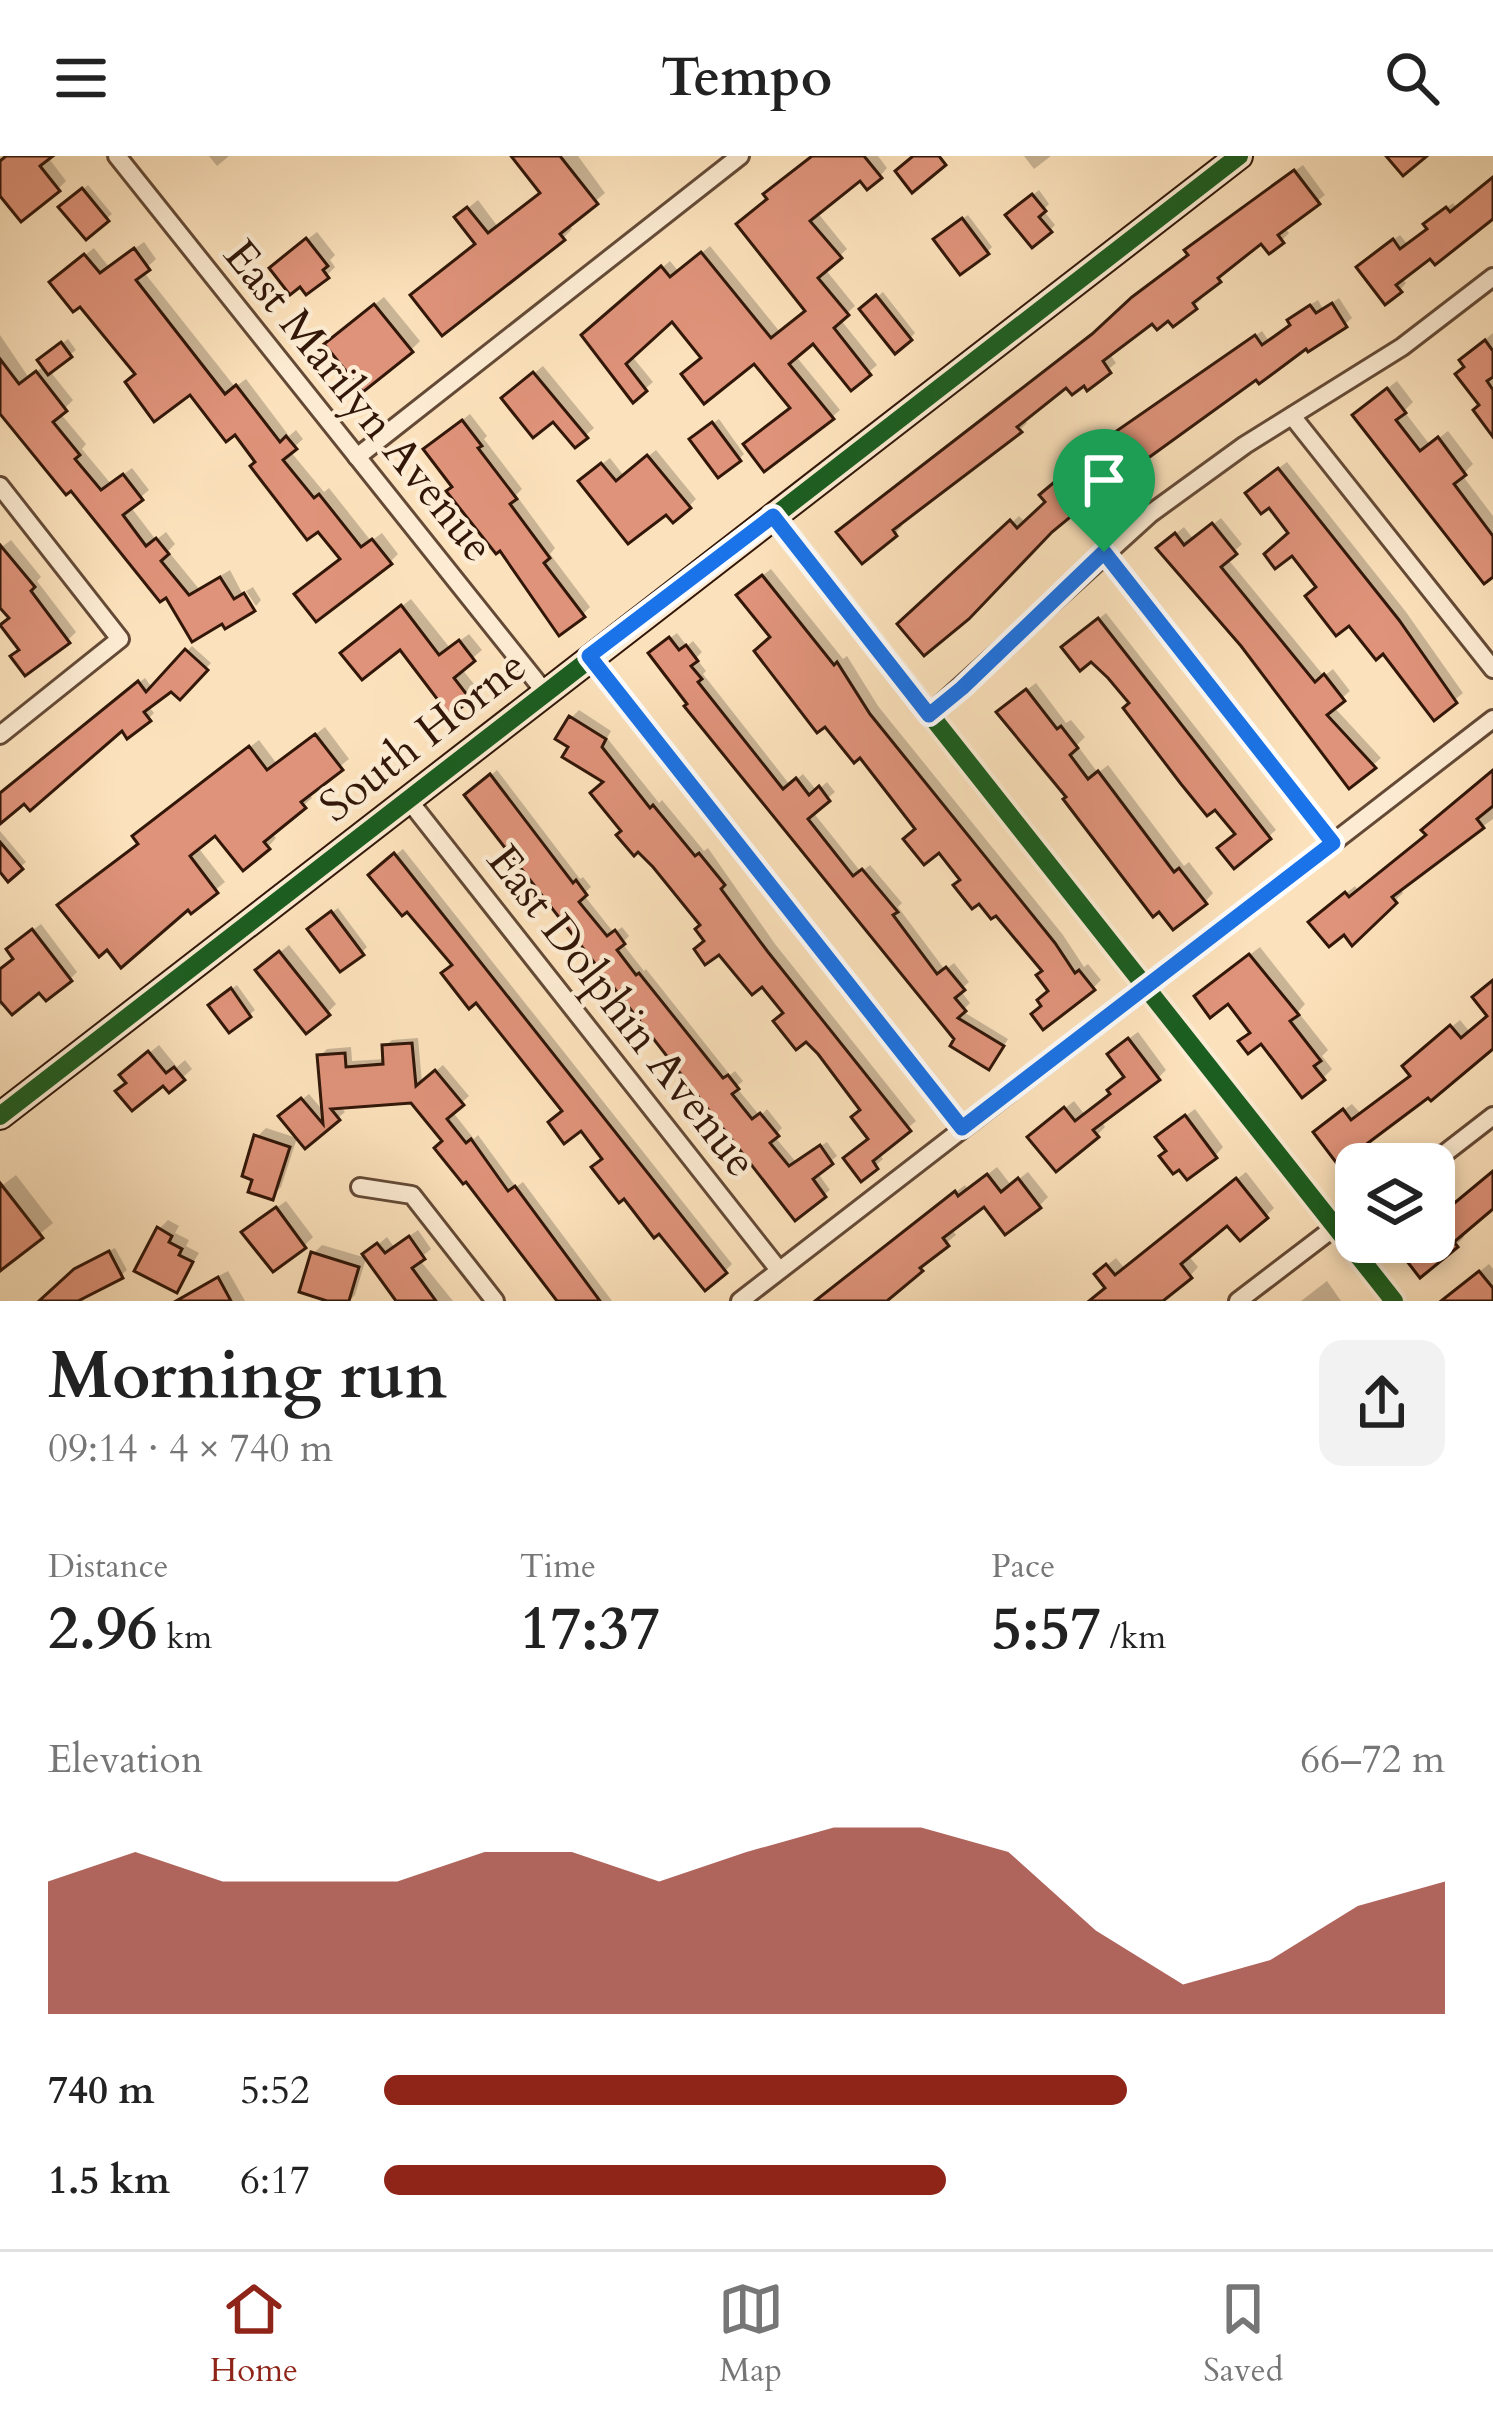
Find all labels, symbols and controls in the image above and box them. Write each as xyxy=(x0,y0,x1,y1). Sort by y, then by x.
text: Tempo xyxy=(661,42,832,115)
icon: menu xyxy=(48,45,114,111)
icon: search xyxy=(1379,45,1445,111)
street label: East Marilyn Avenue xyxy=(210,227,508,575)
pin xyxy=(1053,429,1155,552)
icon: arrive xyxy=(1071,447,1137,513)
street label: South Horne xyxy=(307,636,539,836)
street label: East Dolphin Avenue xyxy=(473,832,771,1190)
map controls xyxy=(1335,1143,1455,1263)
button: layers xyxy=(1335,1143,1455,1263)
text: Morning run xyxy=(48,1332,447,1421)
button: share xyxy=(1319,1340,1445,1466)
text: 09:14 · 4 × 740 m xyxy=(48,1422,333,1475)
text: Distance xyxy=(48,1544,169,1589)
text: Time xyxy=(520,1544,596,1589)
text: Pace xyxy=(991,1544,1055,1589)
text: 2.96 xyxy=(48,1589,158,1670)
text: 17:37 xyxy=(520,1589,660,1670)
text: 5:57 xyxy=(991,1589,1101,1670)
text: km xyxy=(158,1615,212,1660)
text: /km xyxy=(1101,1615,1166,1660)
text: Elevation xyxy=(48,1733,203,1786)
text: 66–72 m xyxy=(1300,1733,1445,1786)
text: 740 m xyxy=(48,2064,154,2117)
text: 5:52 xyxy=(240,2064,310,2117)
text: 1.5 km xyxy=(48,2154,170,2207)
text: 6:17 xyxy=(240,2154,310,2207)
tab: Home xyxy=(210,2276,298,2393)
tab: Map xyxy=(718,2276,784,2393)
tab: Saved xyxy=(1203,2276,1283,2393)

